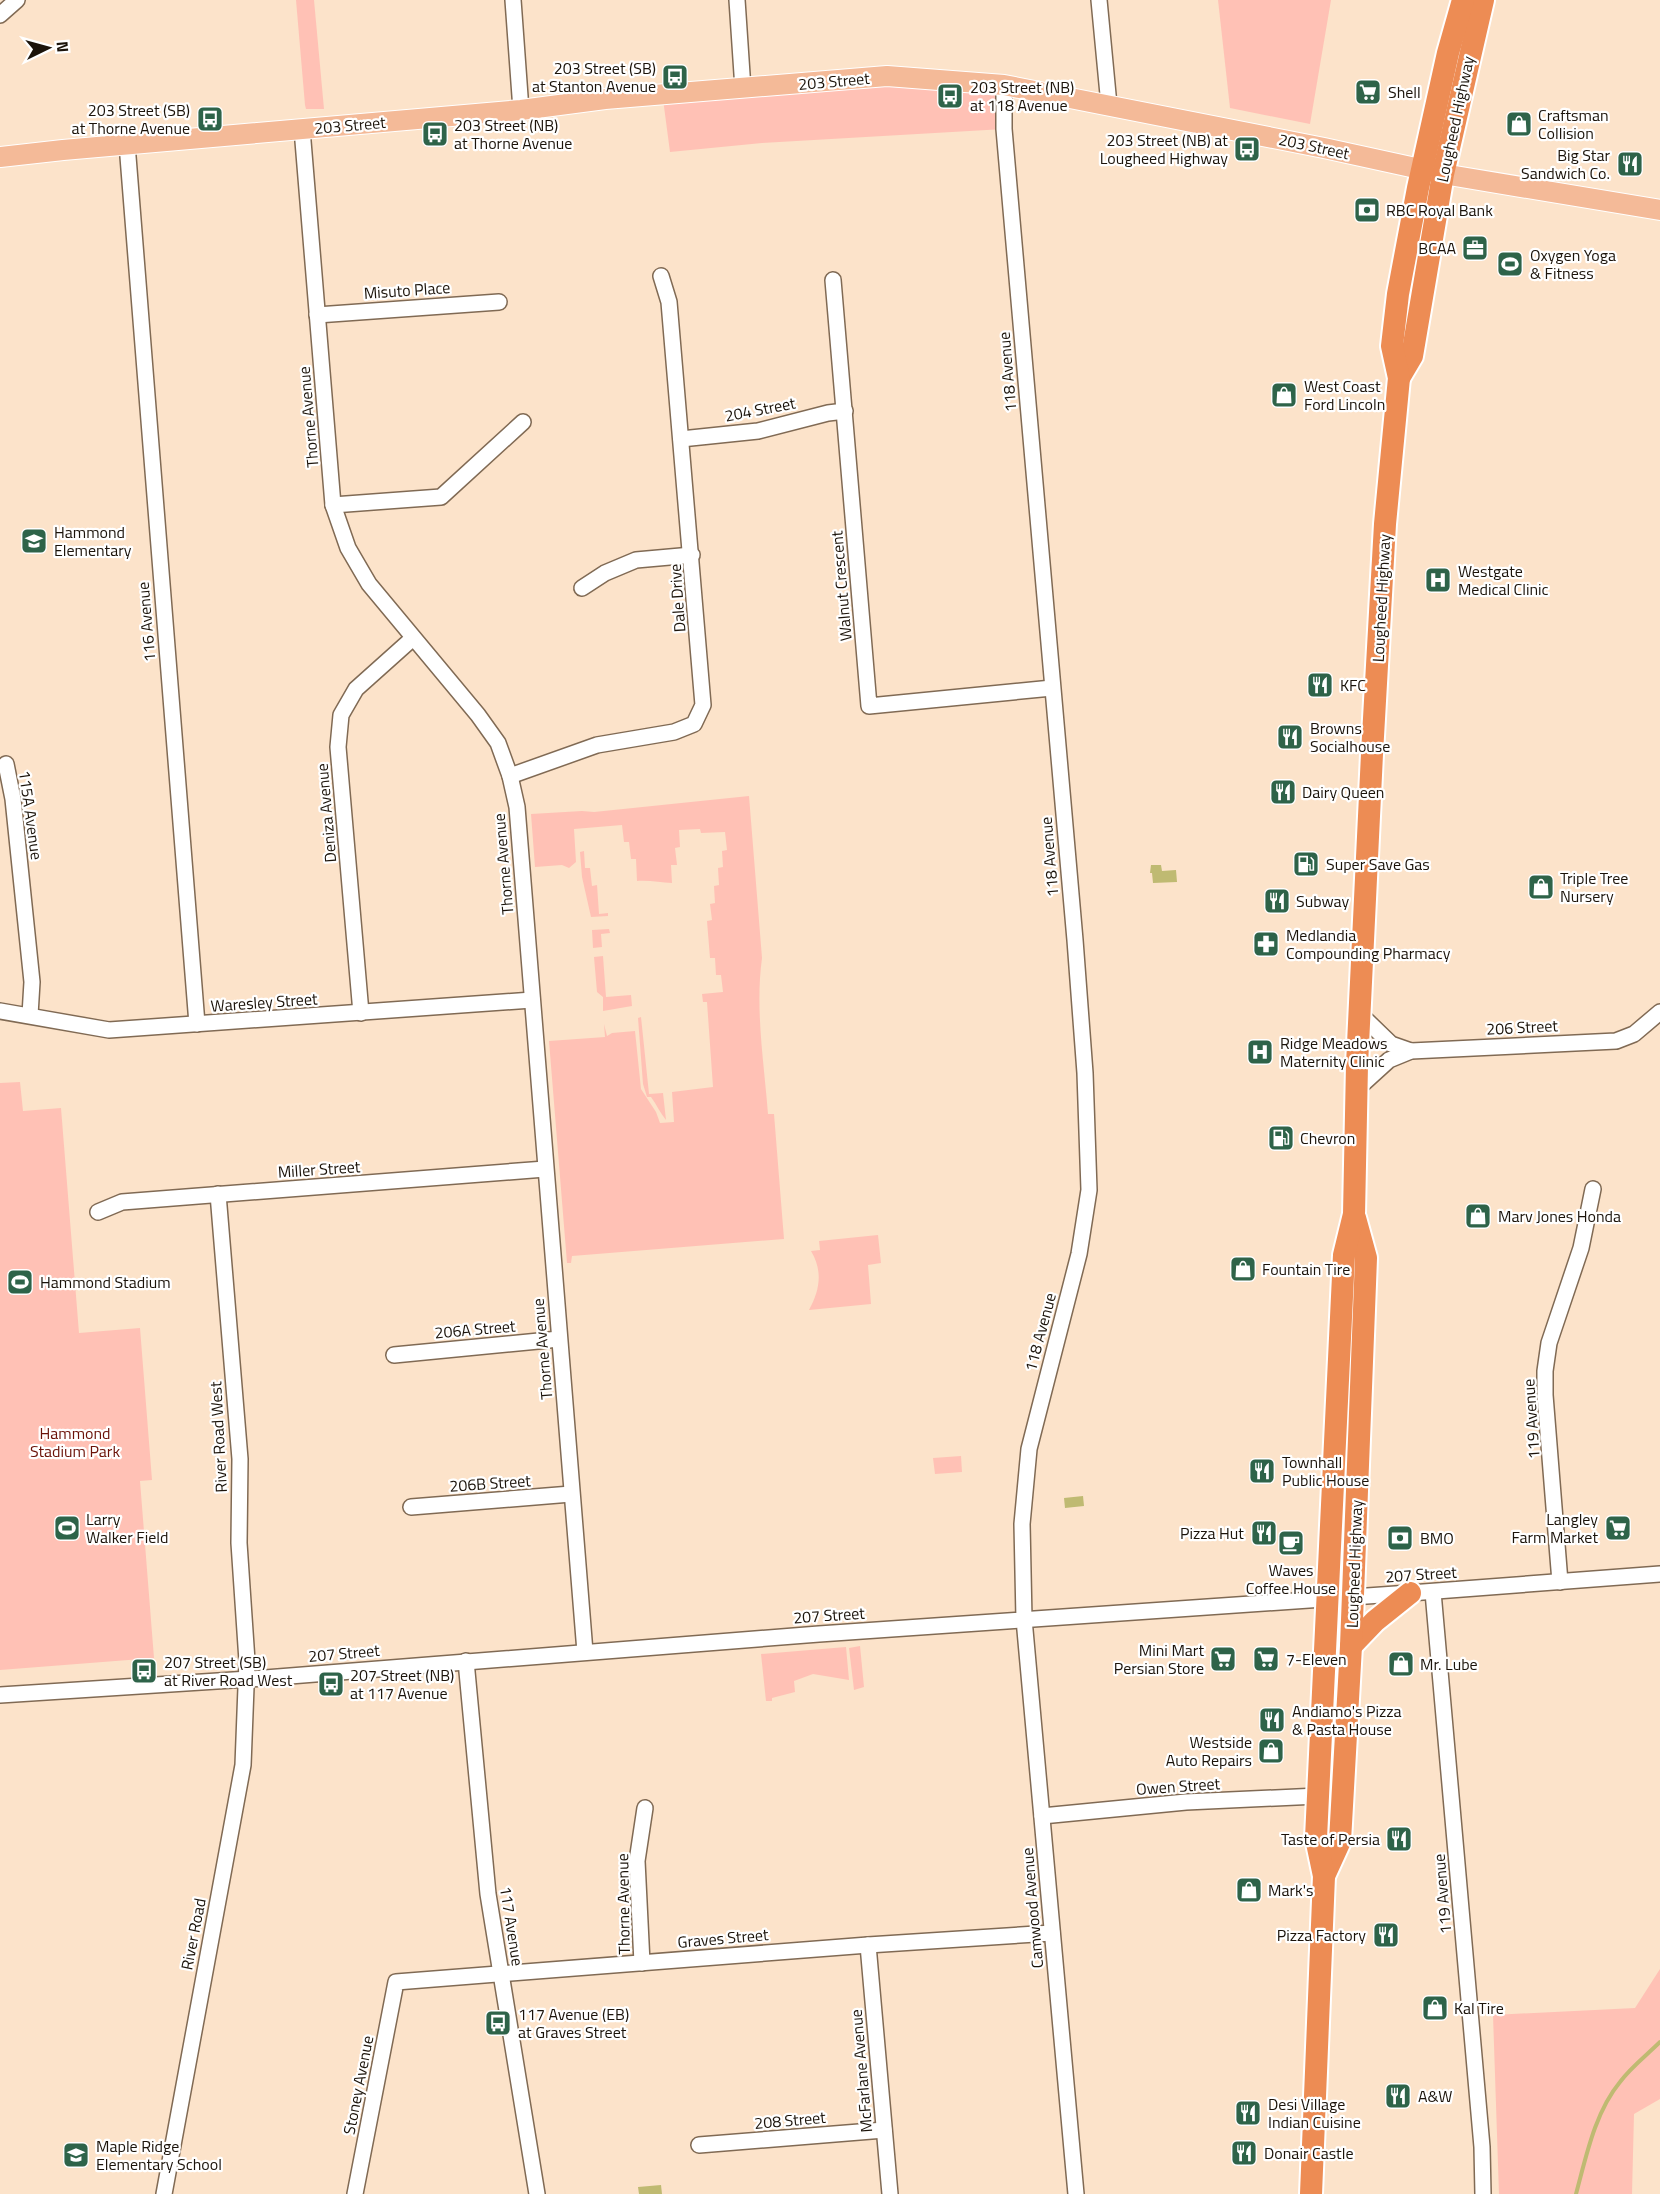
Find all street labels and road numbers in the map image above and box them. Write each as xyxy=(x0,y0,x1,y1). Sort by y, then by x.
street label: Lougheed Highway xyxy=(1430,53,1480,184)
street label: 203 Street xyxy=(797,66,871,96)
street label: 203 Street xyxy=(313,110,387,140)
street label: 203 Street xyxy=(1276,127,1352,165)
street label: Misuto Place xyxy=(363,275,451,305)
street label: 118 Avenue xyxy=(992,331,1022,413)
street label: Thorne Avenue xyxy=(292,366,324,468)
street label: 204 Street xyxy=(723,390,798,428)
street label: Walnut Crescent xyxy=(824,530,858,642)
street label: Lougheed Highway xyxy=(1366,533,1396,663)
street label: Dale Drive xyxy=(663,563,691,633)
street label: 116 Avenue xyxy=(131,581,161,663)
street label: Deniza Avenue xyxy=(310,762,342,864)
street label: 115A Avenue xyxy=(13,769,49,861)
street label: Thorne Avenue xyxy=(487,813,519,915)
street label: 118 Avenue xyxy=(1034,816,1064,898)
street label: Waresley Street xyxy=(210,986,319,1018)
street label: 206 Street xyxy=(1486,1013,1559,1041)
street label: Miller Street xyxy=(277,1154,361,1184)
street label: 118 Avenue xyxy=(1018,1290,1062,1374)
street label: Thorne Avenue xyxy=(526,1298,558,1400)
street label: 206A Street xyxy=(434,1313,517,1344)
street label: 119 Avenue xyxy=(1516,1378,1546,1460)
street label: River Road West xyxy=(203,1380,233,1493)
street label: 206B Street xyxy=(449,1468,532,1498)
street label: Lougheed Highway xyxy=(1340,1499,1368,1629)
street label: 207 Street xyxy=(1384,1560,1458,1588)
street label: 207 Street xyxy=(792,1601,866,1629)
street label: 207 Street xyxy=(307,1638,381,1668)
street label: Owen Street xyxy=(1135,1771,1221,1801)
street label: Camwood Avenue xyxy=(1015,1847,1049,1969)
street label: Thorne Avenue xyxy=(610,1853,636,1955)
street label: 119 Avenue xyxy=(1427,1853,1457,1935)
street label: 117 Avenue xyxy=(494,1884,530,1968)
street label: River Road xyxy=(174,1896,212,1972)
street label: Graves Street xyxy=(677,1922,770,1954)
street label: McFarlane Avenue xyxy=(844,2008,878,2134)
street label: Stoney Avenue xyxy=(337,2033,379,2137)
street label: 208 Street xyxy=(753,2105,827,2135)

